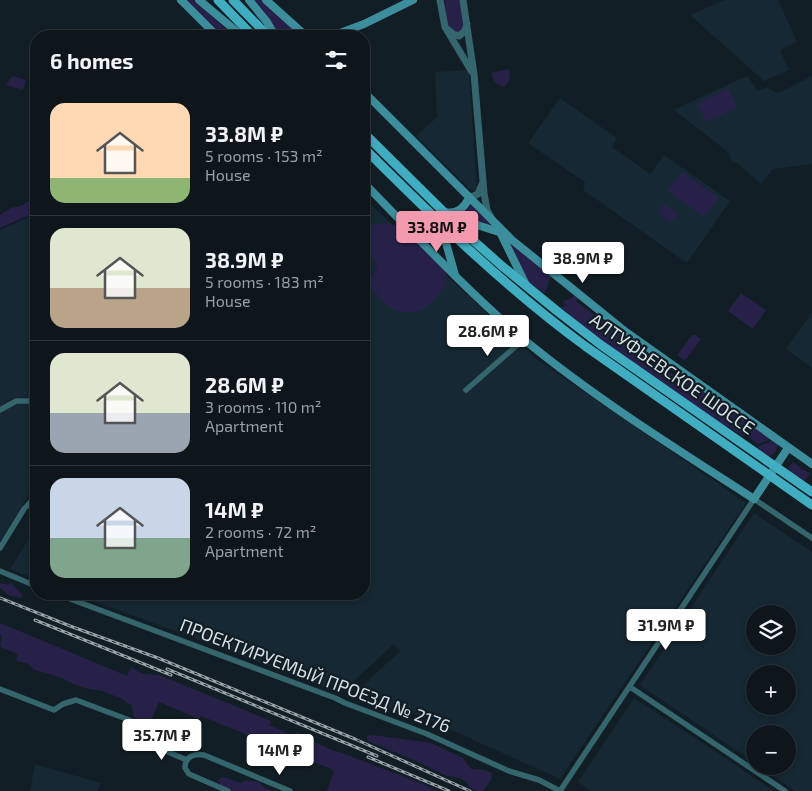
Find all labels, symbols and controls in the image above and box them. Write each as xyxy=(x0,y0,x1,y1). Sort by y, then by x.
icon: filters xyxy=(322,46,350,74)
text: 6 homes xyxy=(50,48,133,73)
text: 33.8M ₽ xyxy=(205,121,283,146)
icon: home xyxy=(90,123,150,183)
text: 5 rooms · 153 m² xyxy=(205,146,323,165)
text: House xyxy=(205,165,251,184)
pin: 33.8M ₽ xyxy=(391,210,483,253)
text: 33.8M ₽ xyxy=(407,217,467,236)
pin: 38.9M ₽ xyxy=(537,242,629,284)
text: 38.9M ₽ xyxy=(205,247,284,272)
icon: home xyxy=(90,248,150,308)
text: 38.9M ₽ xyxy=(553,248,613,267)
text: 5 rooms · 183 m² xyxy=(205,272,324,291)
text: House xyxy=(205,291,251,310)
street label: АЛТУФЬЕВСКОЕ ШОССЕ xyxy=(586,308,759,438)
pin: 28.6M ₽ xyxy=(442,314,534,357)
text: 28.6M ₽ xyxy=(458,321,518,340)
text: 28.6M ₽ xyxy=(205,372,284,397)
icon: home xyxy=(90,373,150,433)
text: 3 rooms · 110 m² xyxy=(205,397,322,416)
text: Apartment xyxy=(205,416,284,435)
text: 14M ₽ xyxy=(205,497,264,522)
icon: home xyxy=(90,498,150,558)
text: 2 rooms · 72 m² xyxy=(205,522,316,541)
text: Apartment xyxy=(205,541,284,560)
map controls xyxy=(746,605,796,775)
button: layers xyxy=(746,605,796,655)
pin: 31.9M ₽ xyxy=(620,608,712,651)
street label: ПРОЕКТИРУЕМЫЙ ПРОЕЗД № 2176 xyxy=(177,613,454,737)
text: 31.9M ₽ xyxy=(638,615,694,634)
button: + xyxy=(746,665,796,715)
pin: 35.7M ₽ xyxy=(116,718,208,761)
text: 35.7M ₽ xyxy=(133,725,191,744)
button: − xyxy=(746,725,796,775)
pin: 14M ₽ xyxy=(245,734,315,776)
text: 14M ₽ xyxy=(258,740,302,759)

